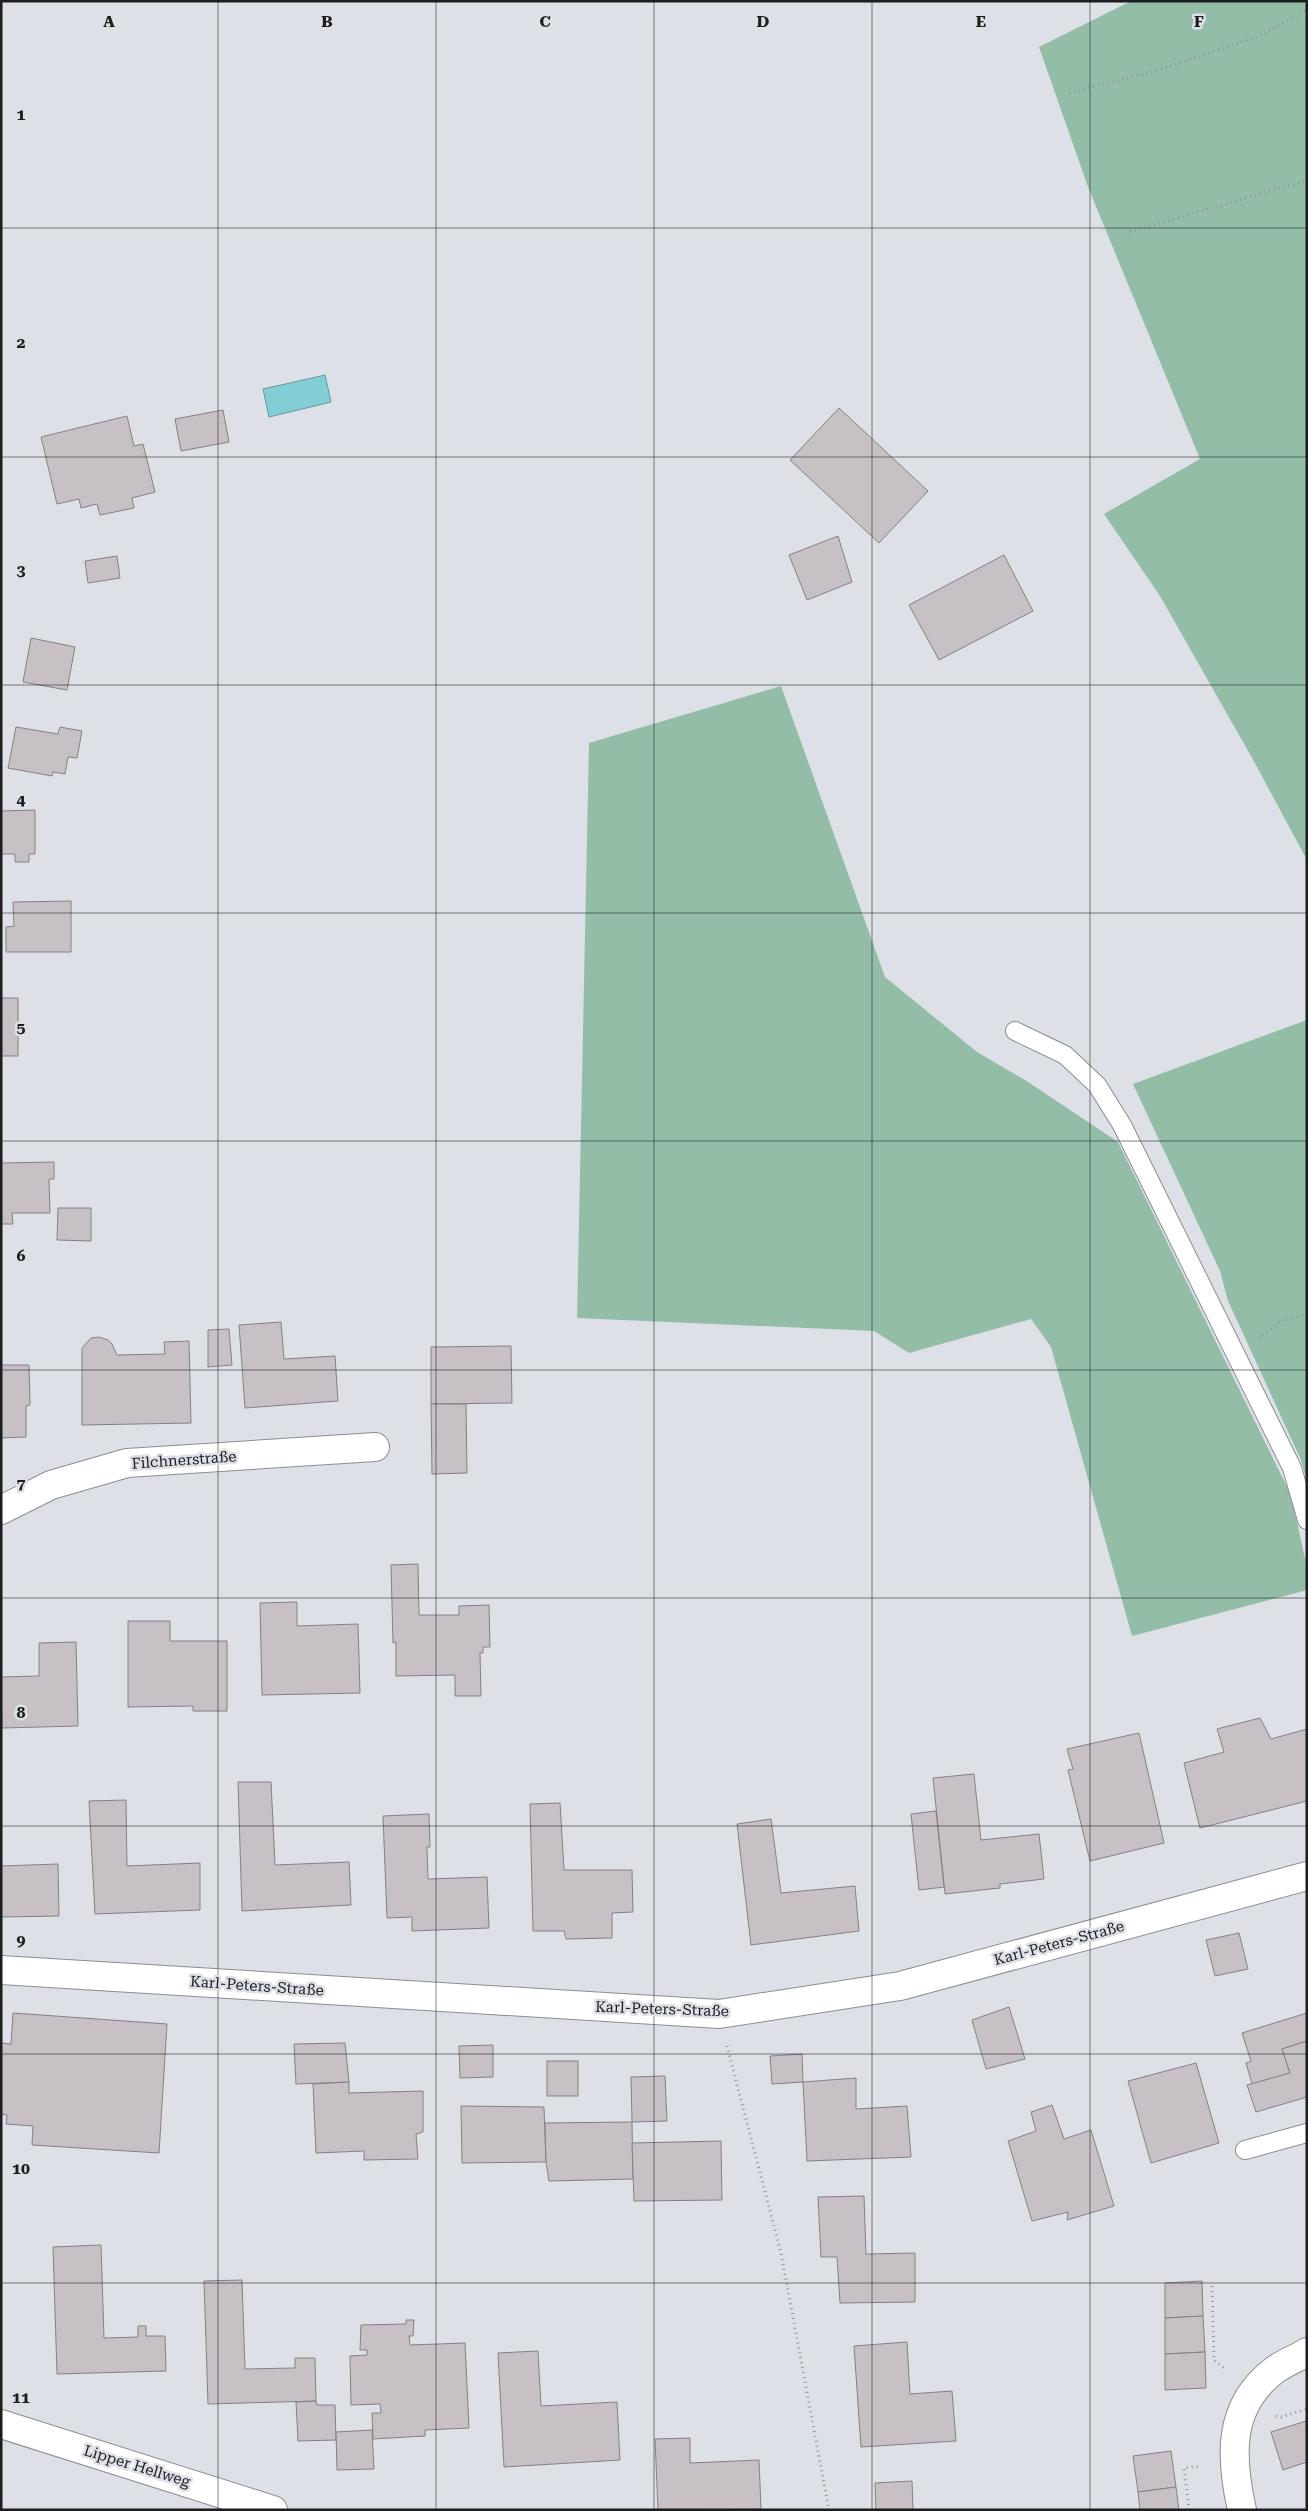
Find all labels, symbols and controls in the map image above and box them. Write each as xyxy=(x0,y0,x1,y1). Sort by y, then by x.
text: A xyxy=(103,12,115,31)
text: B xyxy=(321,12,333,31)
text: C xyxy=(539,12,551,31)
text: D xyxy=(757,12,770,31)
text: E xyxy=(976,12,986,31)
text: F xyxy=(1194,12,1204,31)
text: 1 xyxy=(17,105,26,124)
text: 2 xyxy=(17,333,26,352)
text: 3 xyxy=(17,561,26,580)
text: 4 xyxy=(17,790,26,809)
text: 5 xyxy=(17,1018,26,1037)
text: 6 xyxy=(17,1246,26,1265)
street label: Filchnerstraße xyxy=(131,1447,237,1473)
text: 7 xyxy=(17,1474,26,1493)
text: 8 xyxy=(17,1703,26,1722)
street label: Karl-Peters-Straße xyxy=(992,1917,1126,1969)
text: 9 xyxy=(17,1931,26,1950)
street label: Karl-Peters-Straße xyxy=(190,1972,324,2000)
street label: Karl-Peters-Straße xyxy=(595,1998,729,2020)
text: 10 xyxy=(12,2159,30,2178)
text: 11 xyxy=(12,2388,30,2407)
street label: Lipper Hellweg xyxy=(82,2441,193,2491)

